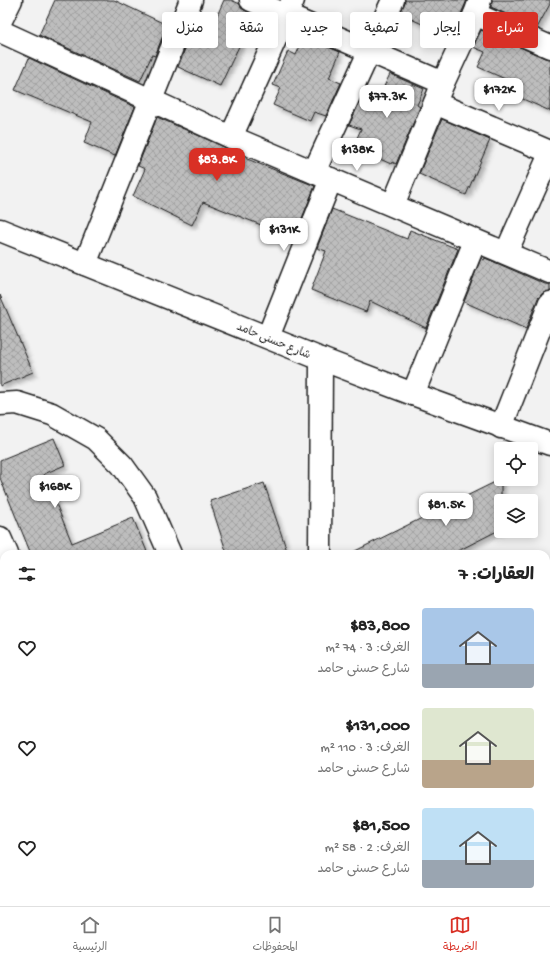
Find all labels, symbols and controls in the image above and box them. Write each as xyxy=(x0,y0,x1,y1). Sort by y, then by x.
chip: منزل xyxy=(162,12,218,48)
chip: شقة xyxy=(226,12,278,48)
chip: جديد xyxy=(286,12,342,48)
chip: تصفية xyxy=(350,12,412,48)
chip: إيجار xyxy=(420,12,475,48)
chip: شراء xyxy=(483,12,538,48)
pin: $172K xyxy=(471,78,527,112)
text: $172K xyxy=(483,83,515,98)
pin: $77.3K xyxy=(354,85,420,119)
text: $77.3K xyxy=(368,90,406,105)
pin: $138K xyxy=(329,138,385,172)
text: $138K xyxy=(341,143,373,158)
pin: $83.8K xyxy=(184,148,250,182)
text: $83.8K xyxy=(198,153,236,168)
pin: $131K xyxy=(256,218,312,252)
text: $131K xyxy=(269,223,299,238)
street label: شارع حسنى حامد xyxy=(234,321,312,363)
map controls xyxy=(494,442,538,538)
button: locate xyxy=(494,442,538,486)
pin: $168K xyxy=(27,475,83,509)
text: $168K xyxy=(39,480,71,495)
pin: $81.5K xyxy=(413,493,479,527)
button: layers xyxy=(494,494,538,538)
text: $81.5K xyxy=(428,498,464,513)
icon: filters xyxy=(16,563,38,585)
text: العقارات: 7 xyxy=(459,566,534,586)
text: $83,800 xyxy=(350,617,410,637)
icon: home xyxy=(454,624,502,672)
icon: heart xyxy=(16,637,38,659)
text: الغرف: 3 · 74 m² xyxy=(325,641,410,656)
text: شارع حسنى حامد xyxy=(317,662,410,677)
text: $131,000 xyxy=(346,717,410,737)
icon: home xyxy=(454,724,502,772)
icon: heart xyxy=(16,737,38,759)
text: الغرف: 3 · 110 m² xyxy=(320,741,410,756)
text: شارع حسنى حامد xyxy=(317,762,410,777)
text: $81,500 xyxy=(353,817,410,837)
icon: home xyxy=(454,824,502,872)
icon: heart xyxy=(16,837,38,859)
text: الغرف: 2 · 58 m² xyxy=(325,841,410,856)
text: شارع حسنى حامد xyxy=(317,862,410,877)
tab: الرئيسية xyxy=(73,914,107,956)
tab: المحفوظات xyxy=(252,914,298,956)
tab: الخريطة xyxy=(443,914,477,956)

